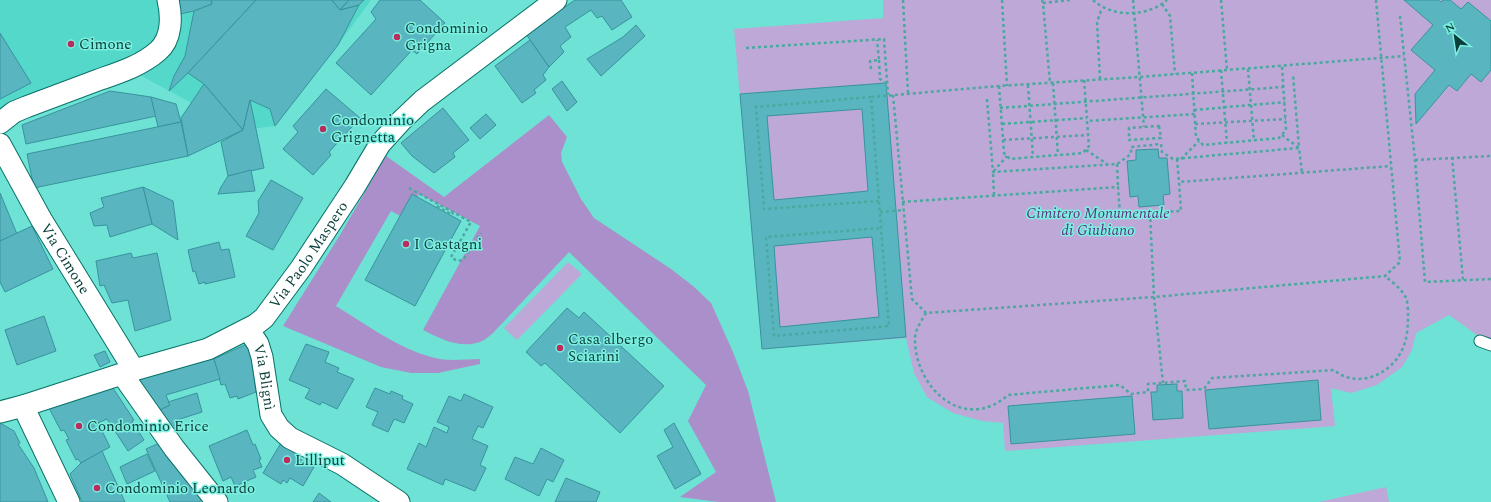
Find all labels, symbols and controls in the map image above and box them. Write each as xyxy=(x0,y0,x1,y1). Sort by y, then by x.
north arrow xyxy=(1435,16,1475,56)
place label: Condominio Grigna xyxy=(405,17,488,57)
text: N xyxy=(1442,18,1458,37)
marker: Condominio Grigna xyxy=(392,32,402,42)
place label: Cimone xyxy=(79,33,132,56)
marker: Cimone xyxy=(66,39,76,49)
place label: Condominio Grignetta xyxy=(331,109,414,149)
marker: Condominio Grignetta xyxy=(318,124,328,134)
street label: Via Paolo Maspero xyxy=(264,197,354,314)
park label: Cimitero Monumentale di Giubiano xyxy=(1026,202,1170,242)
street label: Via Cimone xyxy=(34,219,96,299)
place label: I Castagni xyxy=(414,233,482,256)
marker: I Castagni xyxy=(401,239,411,249)
place label: Casa albergo Sciarini xyxy=(568,328,653,368)
street label: Via Blignì xyxy=(247,341,281,412)
marker: Casa albergo Sciarini xyxy=(555,343,565,353)
place label: Condominio Erice xyxy=(87,415,209,438)
marker: Condominio Erice xyxy=(74,421,84,431)
place label: Lilliput xyxy=(295,449,345,472)
marker: Lilliput xyxy=(282,455,292,465)
place label: Condominio Leonardo xyxy=(105,477,255,500)
marker: Condominio Leonardo xyxy=(92,483,102,493)

